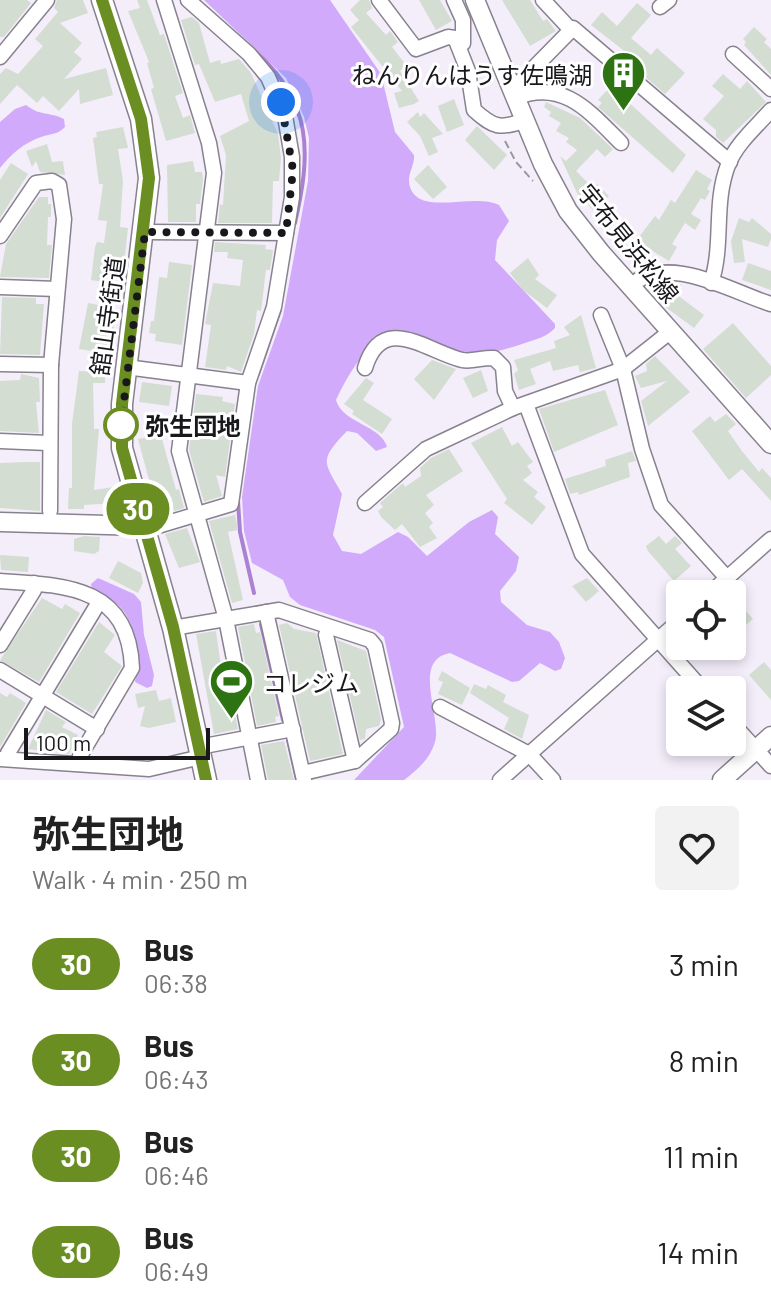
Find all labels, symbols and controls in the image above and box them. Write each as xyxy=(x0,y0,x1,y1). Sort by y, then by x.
building icon: ねんりんはうす佐鳴湖 xyxy=(599,50,647,113)
place label: ねんりんはうす佐鳴湖 xyxy=(352,60,592,89)
your location xyxy=(261,82,301,122)
street label: 宇布見浜松線 xyxy=(572,178,686,308)
street label: 舘山寺街道 xyxy=(84,255,130,377)
marker: 弥生団地 xyxy=(104,408,138,442)
place label: 弥生団地 xyxy=(145,411,241,440)
line badge: 30 xyxy=(102,483,174,535)
text: 30 xyxy=(122,492,154,526)
map controls xyxy=(666,580,746,756)
button: locate xyxy=(666,580,746,660)
sports icon: コレジム xyxy=(208,658,256,721)
place label: コレジム xyxy=(263,668,359,697)
button: layers xyxy=(666,676,746,756)
scale bar xyxy=(24,724,210,760)
text: 100 m xyxy=(36,729,91,755)
button: heart xyxy=(655,806,739,890)
text: 弥生団地 xyxy=(32,810,184,856)
text: Walk · 4 min · 250 m xyxy=(32,863,248,894)
text: Bus xyxy=(144,931,194,967)
text: 3 min xyxy=(669,946,739,982)
text: 30 xyxy=(60,947,92,981)
text: 06:38 xyxy=(144,967,208,998)
text: Bus xyxy=(144,1027,194,1063)
text: 8 min xyxy=(669,1042,739,1078)
text: 30 xyxy=(60,1043,92,1077)
text: 06:43 xyxy=(144,1063,209,1094)
text: Bus xyxy=(144,1123,194,1159)
text: 11 min xyxy=(663,1138,739,1174)
text: 30 xyxy=(60,1139,92,1173)
text: 06:46 xyxy=(144,1159,209,1190)
text: Bus xyxy=(144,1219,194,1255)
text: 14 min xyxy=(657,1234,739,1270)
text: 30 xyxy=(60,1235,92,1269)
text: 06:49 xyxy=(144,1255,209,1286)

